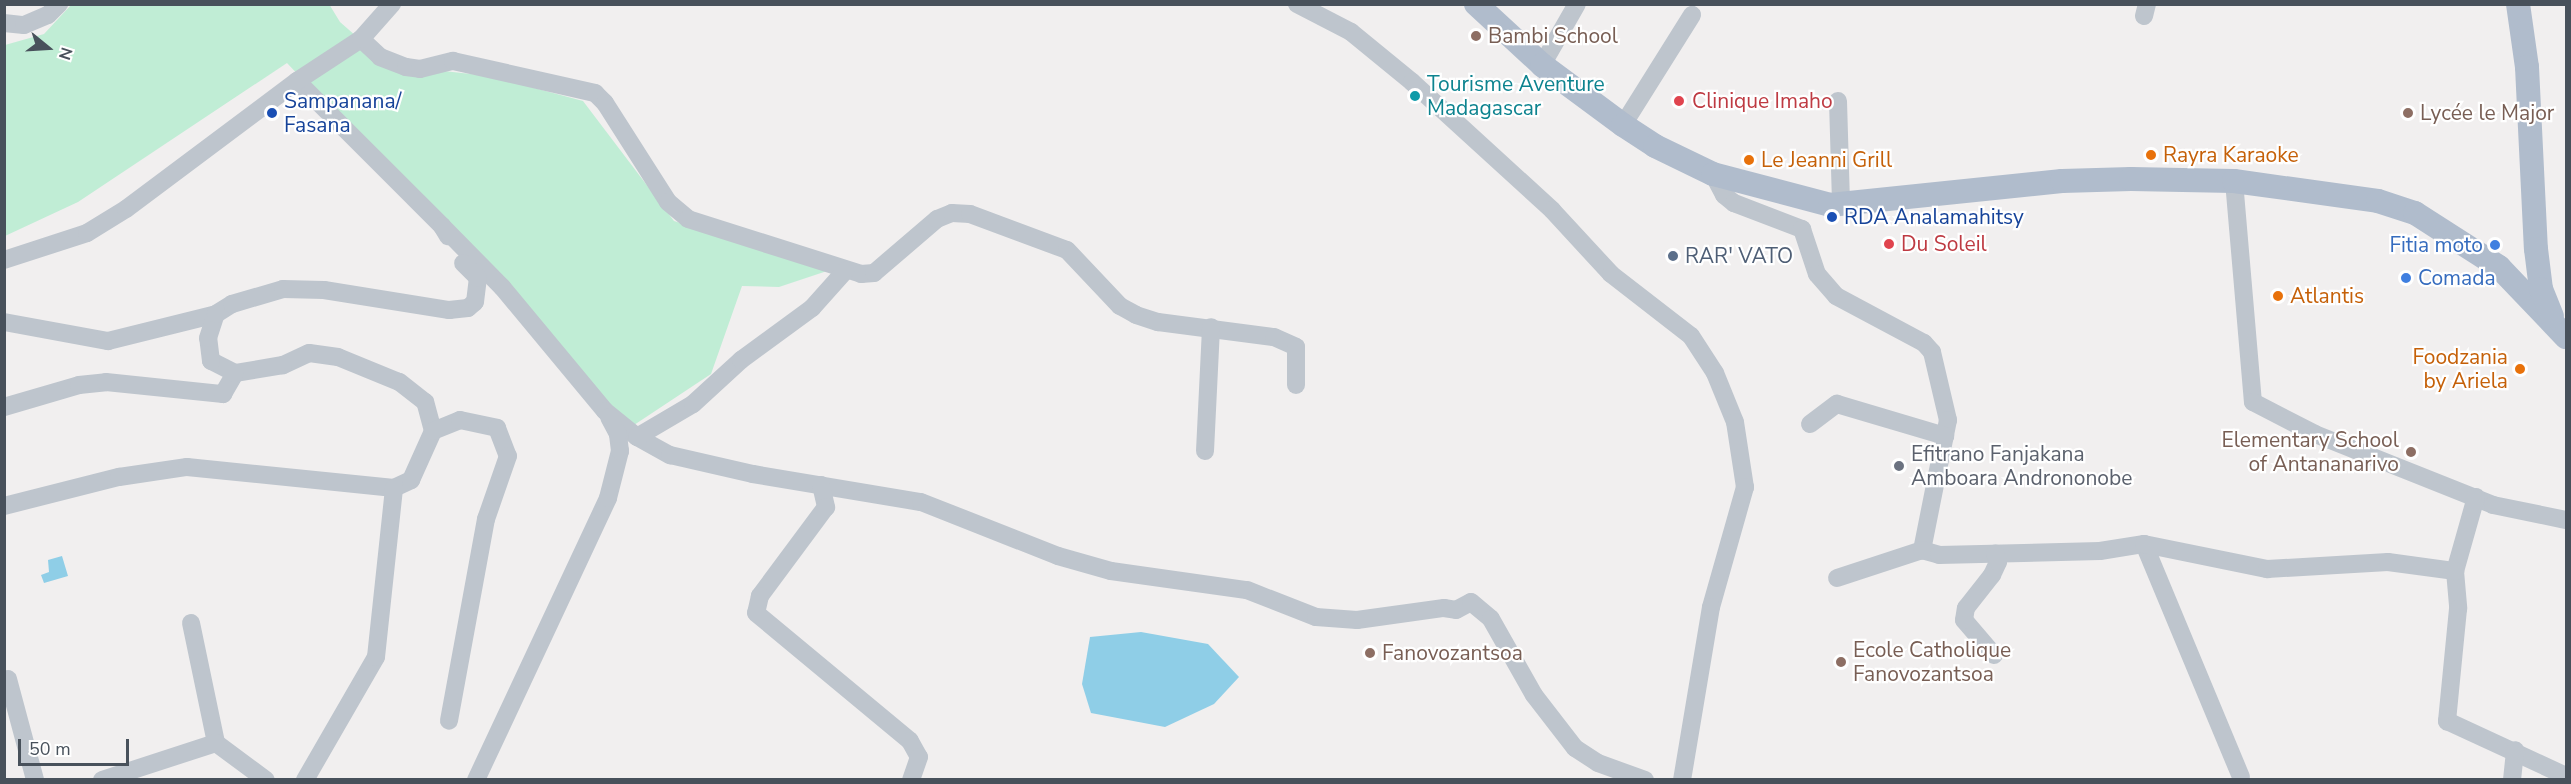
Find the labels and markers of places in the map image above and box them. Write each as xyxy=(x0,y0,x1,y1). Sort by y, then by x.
place label: Bambi School xyxy=(1488,23,1618,49)
marker: Bambi School xyxy=(1469,29,1483,43)
place label: Tourisme Aventure Madagascar xyxy=(1427,71,1605,121)
place label: Sampanana/ Fasana xyxy=(284,88,401,138)
place label: Clinique Imaho xyxy=(1692,88,1833,114)
marker: Tourisme Aventure Madagascar xyxy=(1408,89,1422,103)
marker: Clinique Imaho xyxy=(1670,92,1688,110)
place label: Lycée le Major xyxy=(2420,100,2554,126)
marker: Sampanana/ Fasana xyxy=(265,106,279,120)
marker: Lycée le Major xyxy=(2401,106,2415,120)
place label: Rayra Karaoke xyxy=(2163,142,2299,168)
place label: Le Jeanni Grill xyxy=(1761,147,1892,173)
marker: Rayra Karaoke xyxy=(2144,148,2158,162)
marker: Le Jeanni Grill xyxy=(1742,153,1756,167)
place label: RDA Analamahitsy xyxy=(1844,204,2024,230)
marker: RDA Analamahitsy xyxy=(1825,210,1839,224)
place label: Du Soleil xyxy=(1901,231,1987,257)
place label: Fitia moto xyxy=(2389,232,2483,258)
marker: Du Soleil xyxy=(1882,237,1896,251)
marker: Fitia moto xyxy=(2488,238,2502,252)
place label: RAR' VATO xyxy=(1685,243,1793,269)
marker: RAR' VATO xyxy=(1666,249,1680,263)
place label: Comada xyxy=(2418,265,2496,291)
marker: Comada xyxy=(2399,271,2413,285)
place label: Atlantis xyxy=(2290,283,2364,309)
marker: Atlantis xyxy=(2271,289,2285,303)
place label: Foodzania by Ariela xyxy=(2413,344,2508,394)
marker: Foodzania by Ariela xyxy=(2513,362,2527,376)
place label: Elementary School of Antananarivo xyxy=(2221,427,2399,477)
place label: Efitrano Fanjakana Amboara Andrononobe xyxy=(1911,441,2132,491)
marker: Elementary School of Antananarivo xyxy=(2404,445,2418,459)
marker: Efitrano Fanjakana Amboara Andrononobe xyxy=(1892,459,1906,473)
place label: Ecole Catholique Fanovozantsoa xyxy=(1853,637,2011,687)
place label: Fanovozantsoa xyxy=(1382,640,1523,666)
marker: Fanovozantsoa xyxy=(1363,646,1377,660)
marker: Ecole Catholique Fanovozantsoa xyxy=(1834,655,1848,669)

